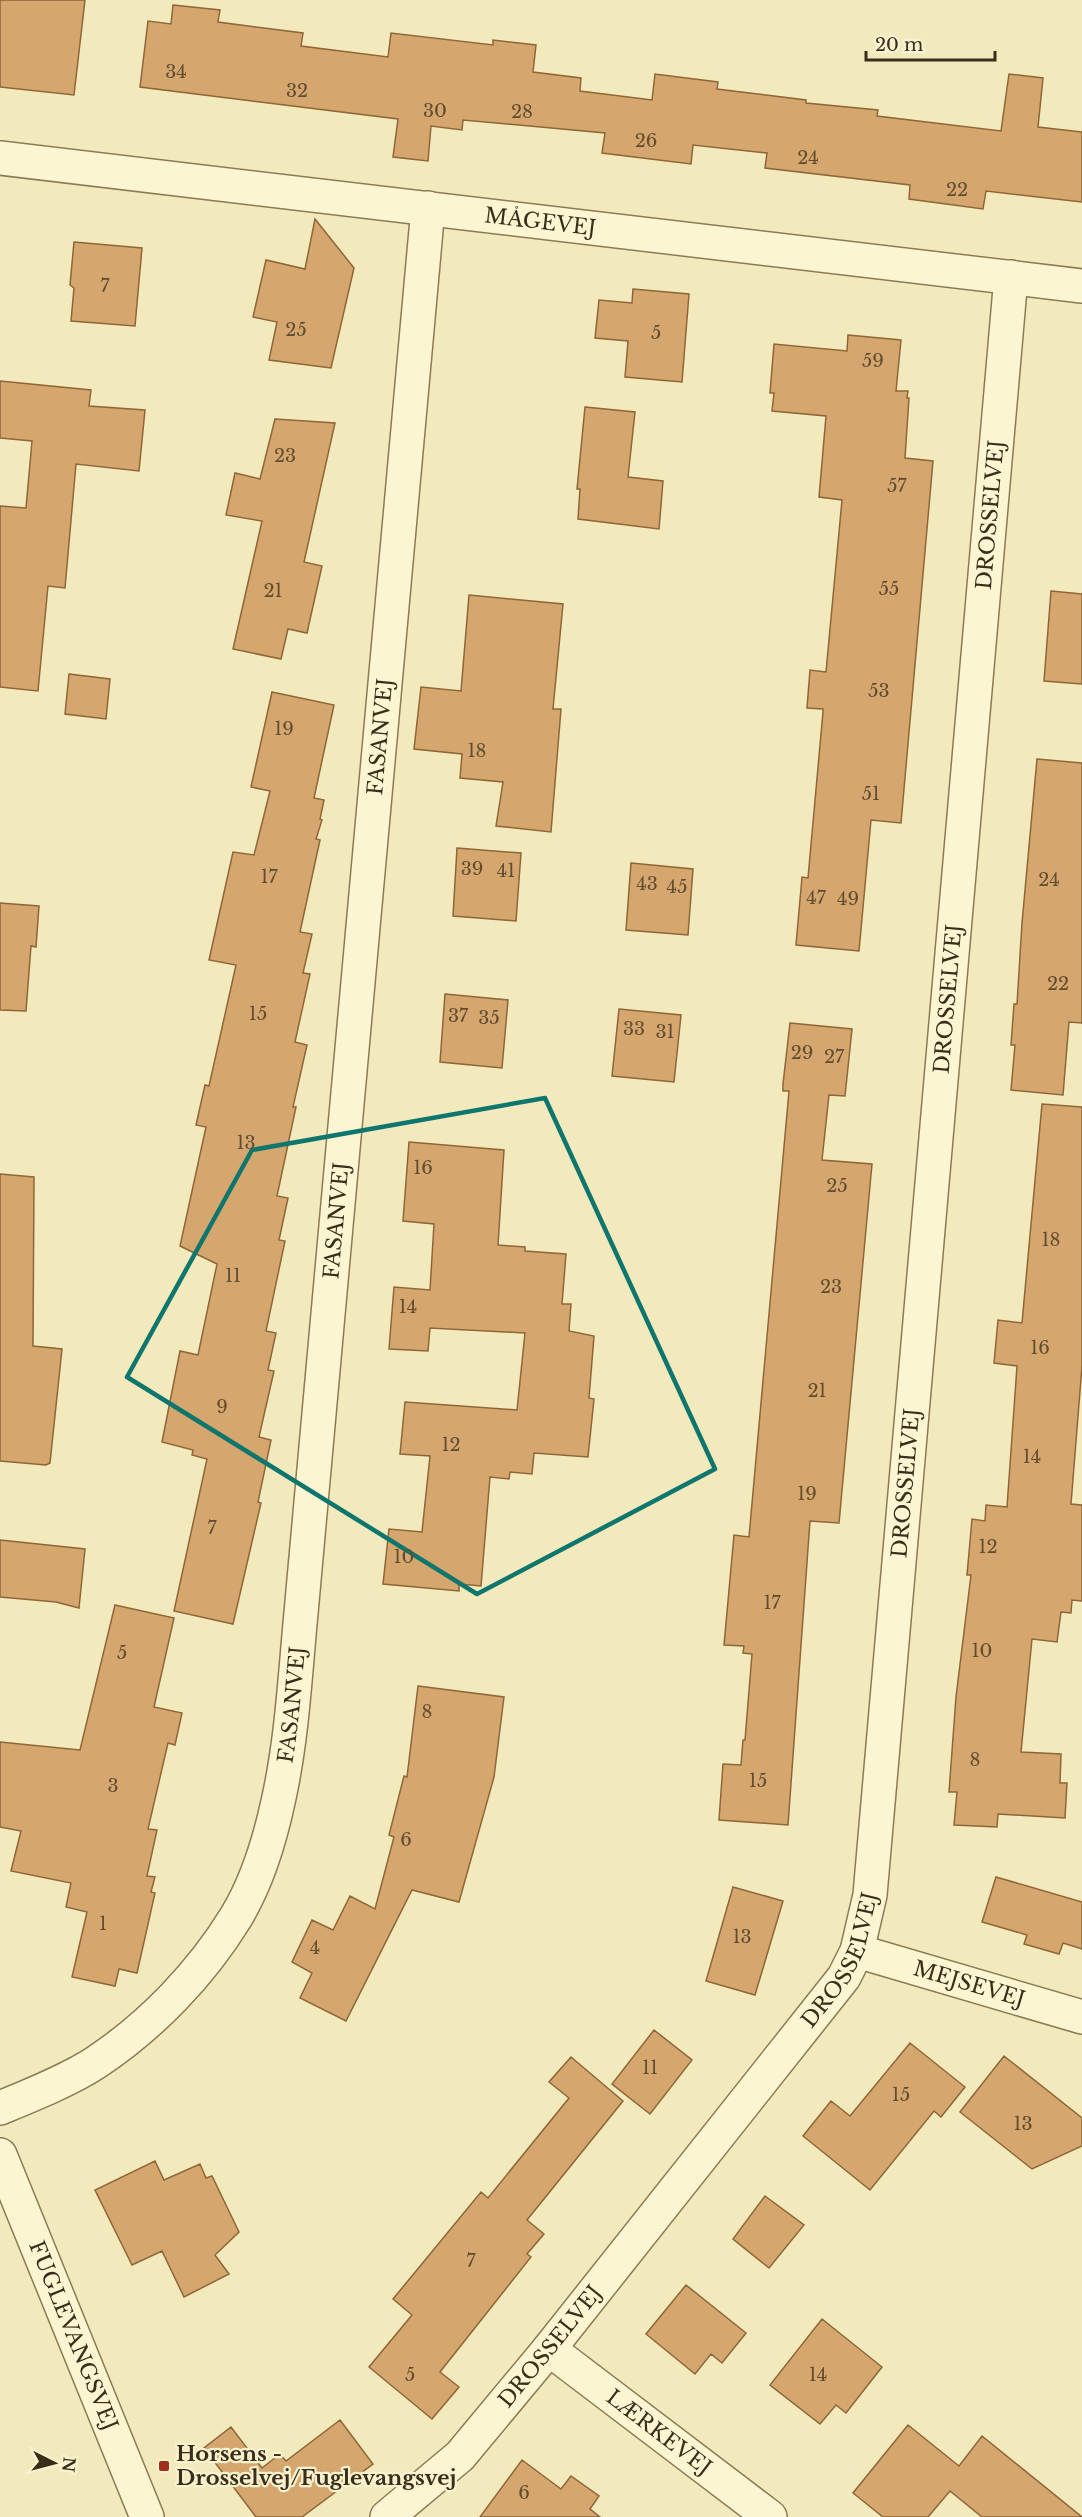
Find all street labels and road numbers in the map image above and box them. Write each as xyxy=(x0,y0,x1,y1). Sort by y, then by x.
street label: MÅGEVEJ xyxy=(483,202,597,241)
street label: DROSSELVEJ xyxy=(971,439,1010,591)
street label: FASANVEJ xyxy=(362,677,398,796)
street label: DROSSELVEJ xyxy=(929,923,968,1075)
street label: FASANVEJ xyxy=(318,1161,355,1280)
street label: DROSSELVEJ xyxy=(886,1407,925,1559)
street label: FASANVEJ xyxy=(273,1645,311,1765)
street label: DROSSELVEJ xyxy=(796,1890,883,2033)
street label: MEJSEVEJ xyxy=(910,1955,1028,2013)
street label: FUGLEVANGSVEJ xyxy=(23,2237,123,2434)
street label: DROSSELVEJ xyxy=(493,2280,607,2413)
street label: LÆRKEVEJ xyxy=(601,2384,717,2481)

